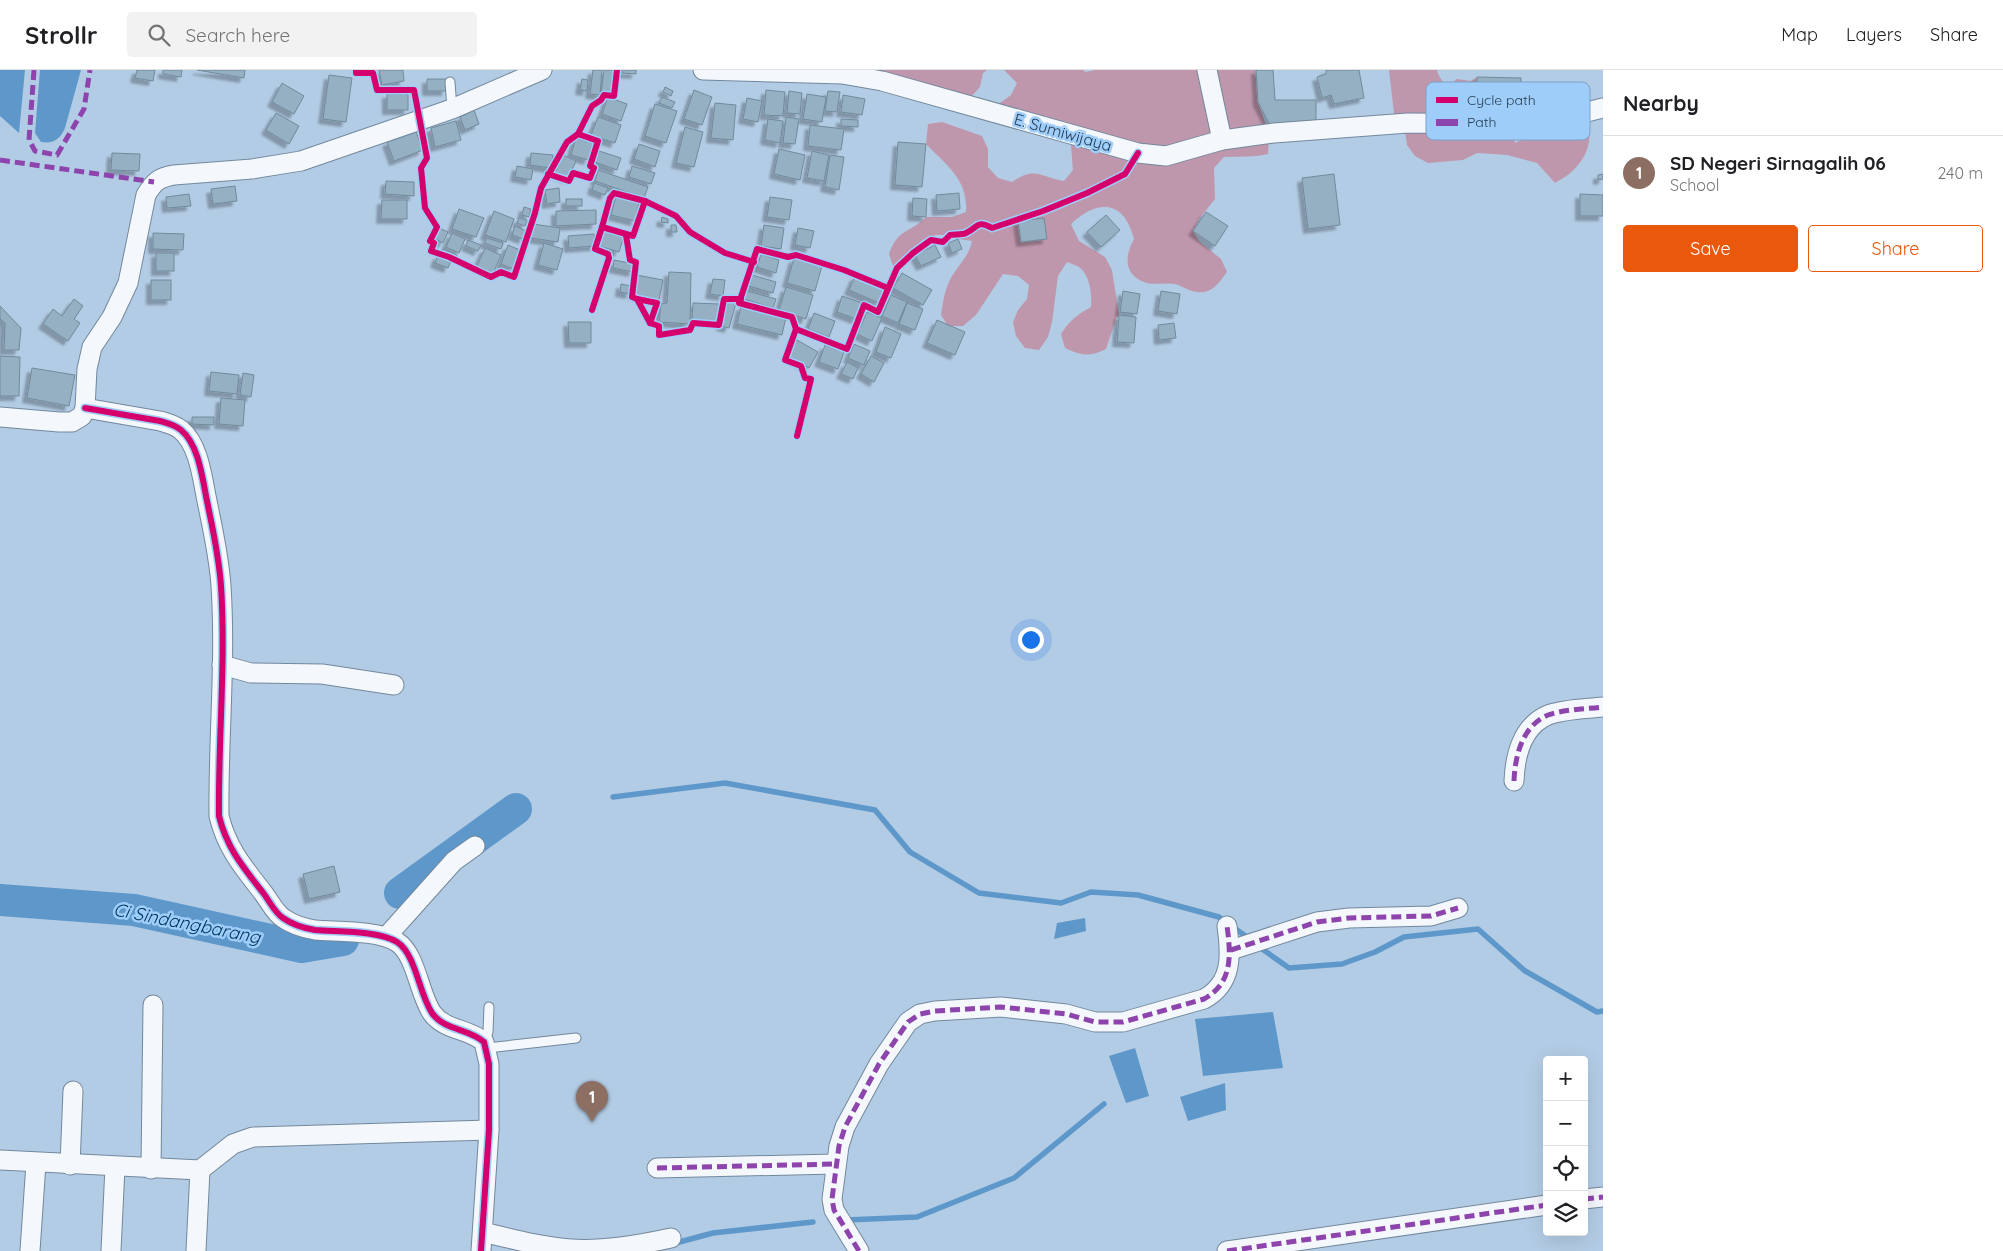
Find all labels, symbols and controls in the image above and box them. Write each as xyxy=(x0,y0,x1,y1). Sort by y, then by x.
search box xyxy=(127,12,477,57)
text: Strollr xyxy=(25,20,97,50)
icon: search xyxy=(145,21,173,49)
text: Search here xyxy=(185,23,290,47)
text: Map xyxy=(1781,23,1818,46)
text: Layers xyxy=(1846,23,1902,46)
text: Share xyxy=(1930,23,1978,46)
legend xyxy=(1426,82,1590,140)
text: Nearby xyxy=(1623,90,1699,116)
text: Cycle path xyxy=(1467,91,1536,109)
street label: E. Sumiwijaya xyxy=(1012,109,1114,155)
text: Path xyxy=(1467,113,1496,131)
text: SD Negeri Sirnagalih 06 xyxy=(1670,151,1886,175)
text: 1 xyxy=(1636,163,1642,183)
text: 240 m xyxy=(1937,163,1983,183)
text: School xyxy=(1670,175,1719,195)
button: Save xyxy=(1623,225,1798,272)
button: Share xyxy=(1808,225,1983,272)
your location xyxy=(1018,627,1044,653)
water label: Ci Sindangbarang xyxy=(111,897,264,949)
map controls xyxy=(1543,1056,1588,1236)
button: + xyxy=(1543,1056,1588,1101)
pin: 1 xyxy=(576,1081,608,1122)
button: − xyxy=(1543,1101,1588,1146)
button: locate xyxy=(1543,1146,1588,1191)
button: layers xyxy=(1543,1191,1588,1236)

